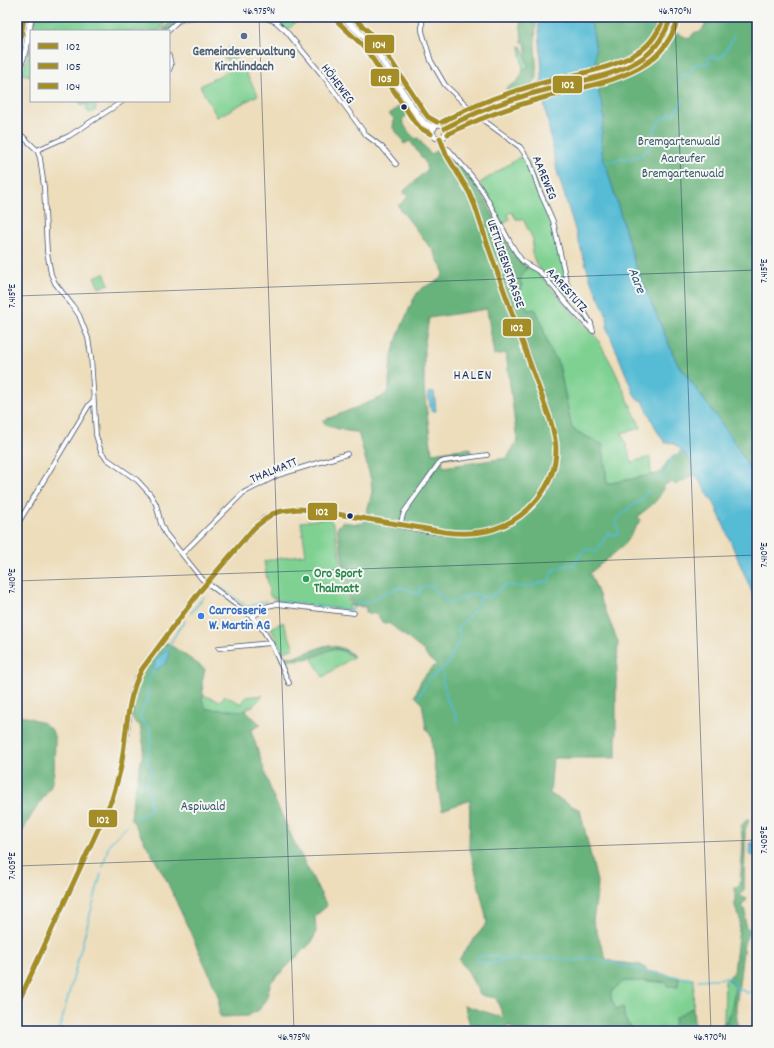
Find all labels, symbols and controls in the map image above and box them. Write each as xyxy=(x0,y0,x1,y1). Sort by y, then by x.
text: 46.975°N xyxy=(243,5,275,19)
text: 46.970°N xyxy=(659,5,691,19)
legend xyxy=(30,30,170,102)
marker: Gemeindeverwaltung Kirchlindach xyxy=(239,31,249,41)
line badge: 104 xyxy=(364,34,395,54)
text: 104 xyxy=(373,38,385,54)
text: 102 xyxy=(66,39,80,56)
place label: Gemeindeverwaltung Kirchlindach xyxy=(193,43,296,77)
text: 105 xyxy=(66,59,81,76)
street label: HÖHEWEG xyxy=(316,60,358,109)
line badge: 105 xyxy=(370,68,400,87)
text: 105 xyxy=(378,72,392,88)
line badge: 102 xyxy=(552,75,583,94)
text: 102 xyxy=(561,78,575,94)
text: 104 xyxy=(66,79,80,96)
unlabelled marker xyxy=(399,102,409,112)
park label: Bremgartenwald xyxy=(638,133,720,152)
park label: Aareufer Bremgartenwald xyxy=(642,150,724,184)
street label: AAREWEG xyxy=(526,153,561,203)
street label: UETTLIGENSTRASSE xyxy=(481,217,529,311)
text: 7.415°E xyxy=(758,258,772,283)
street label: AARESTUTZ xyxy=(541,264,592,318)
water label: Aare xyxy=(622,265,650,297)
text: 7.415°E xyxy=(6,283,20,308)
line badge: 102 xyxy=(502,318,532,337)
text: 102 xyxy=(510,321,524,337)
district label: HALEN xyxy=(454,366,492,386)
street label: THALMATT xyxy=(247,453,300,489)
line badge: 102 xyxy=(307,502,338,521)
text: 102 xyxy=(315,505,329,521)
unlabelled marker xyxy=(345,511,355,521)
text: 7.410°E xyxy=(758,542,772,568)
place label: Oro Sport Thalmatt xyxy=(314,565,362,599)
text: 7.410°E xyxy=(6,568,20,594)
marker: Oro Sport Thalmatt xyxy=(301,574,311,584)
place label: Carrosserie W. Martin AG xyxy=(209,602,270,636)
marker: Carrosserie W. Martin AG xyxy=(196,611,206,621)
park label: Aspiwald xyxy=(181,798,225,817)
line badge: 102 xyxy=(88,809,118,828)
text: 102 xyxy=(96,813,110,829)
text: 7.405°E xyxy=(758,826,772,854)
text: 7.405°E xyxy=(6,852,20,880)
text: 46.975°N xyxy=(278,1031,310,1045)
text: 46.970°N xyxy=(694,1031,726,1045)

